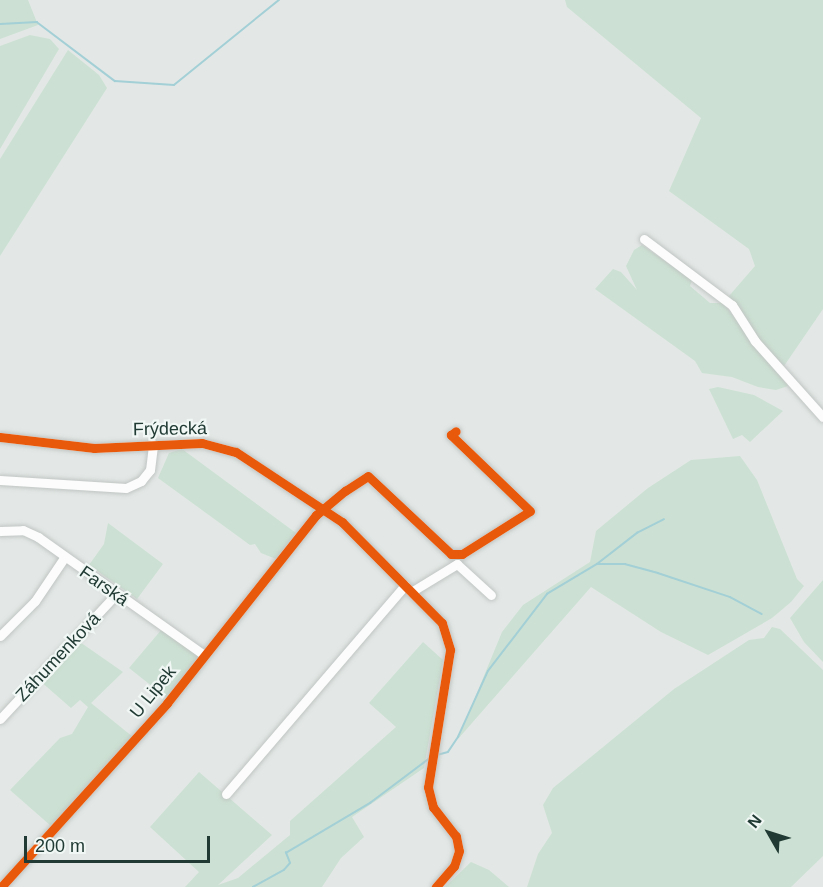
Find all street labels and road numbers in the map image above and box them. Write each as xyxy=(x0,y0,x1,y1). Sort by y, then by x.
street label: Frýdecká xyxy=(133,418,207,440)
street label: Farská xyxy=(75,561,133,611)
street label: Záhumenková xyxy=(11,608,105,706)
street label: U Lipek xyxy=(125,661,181,723)

